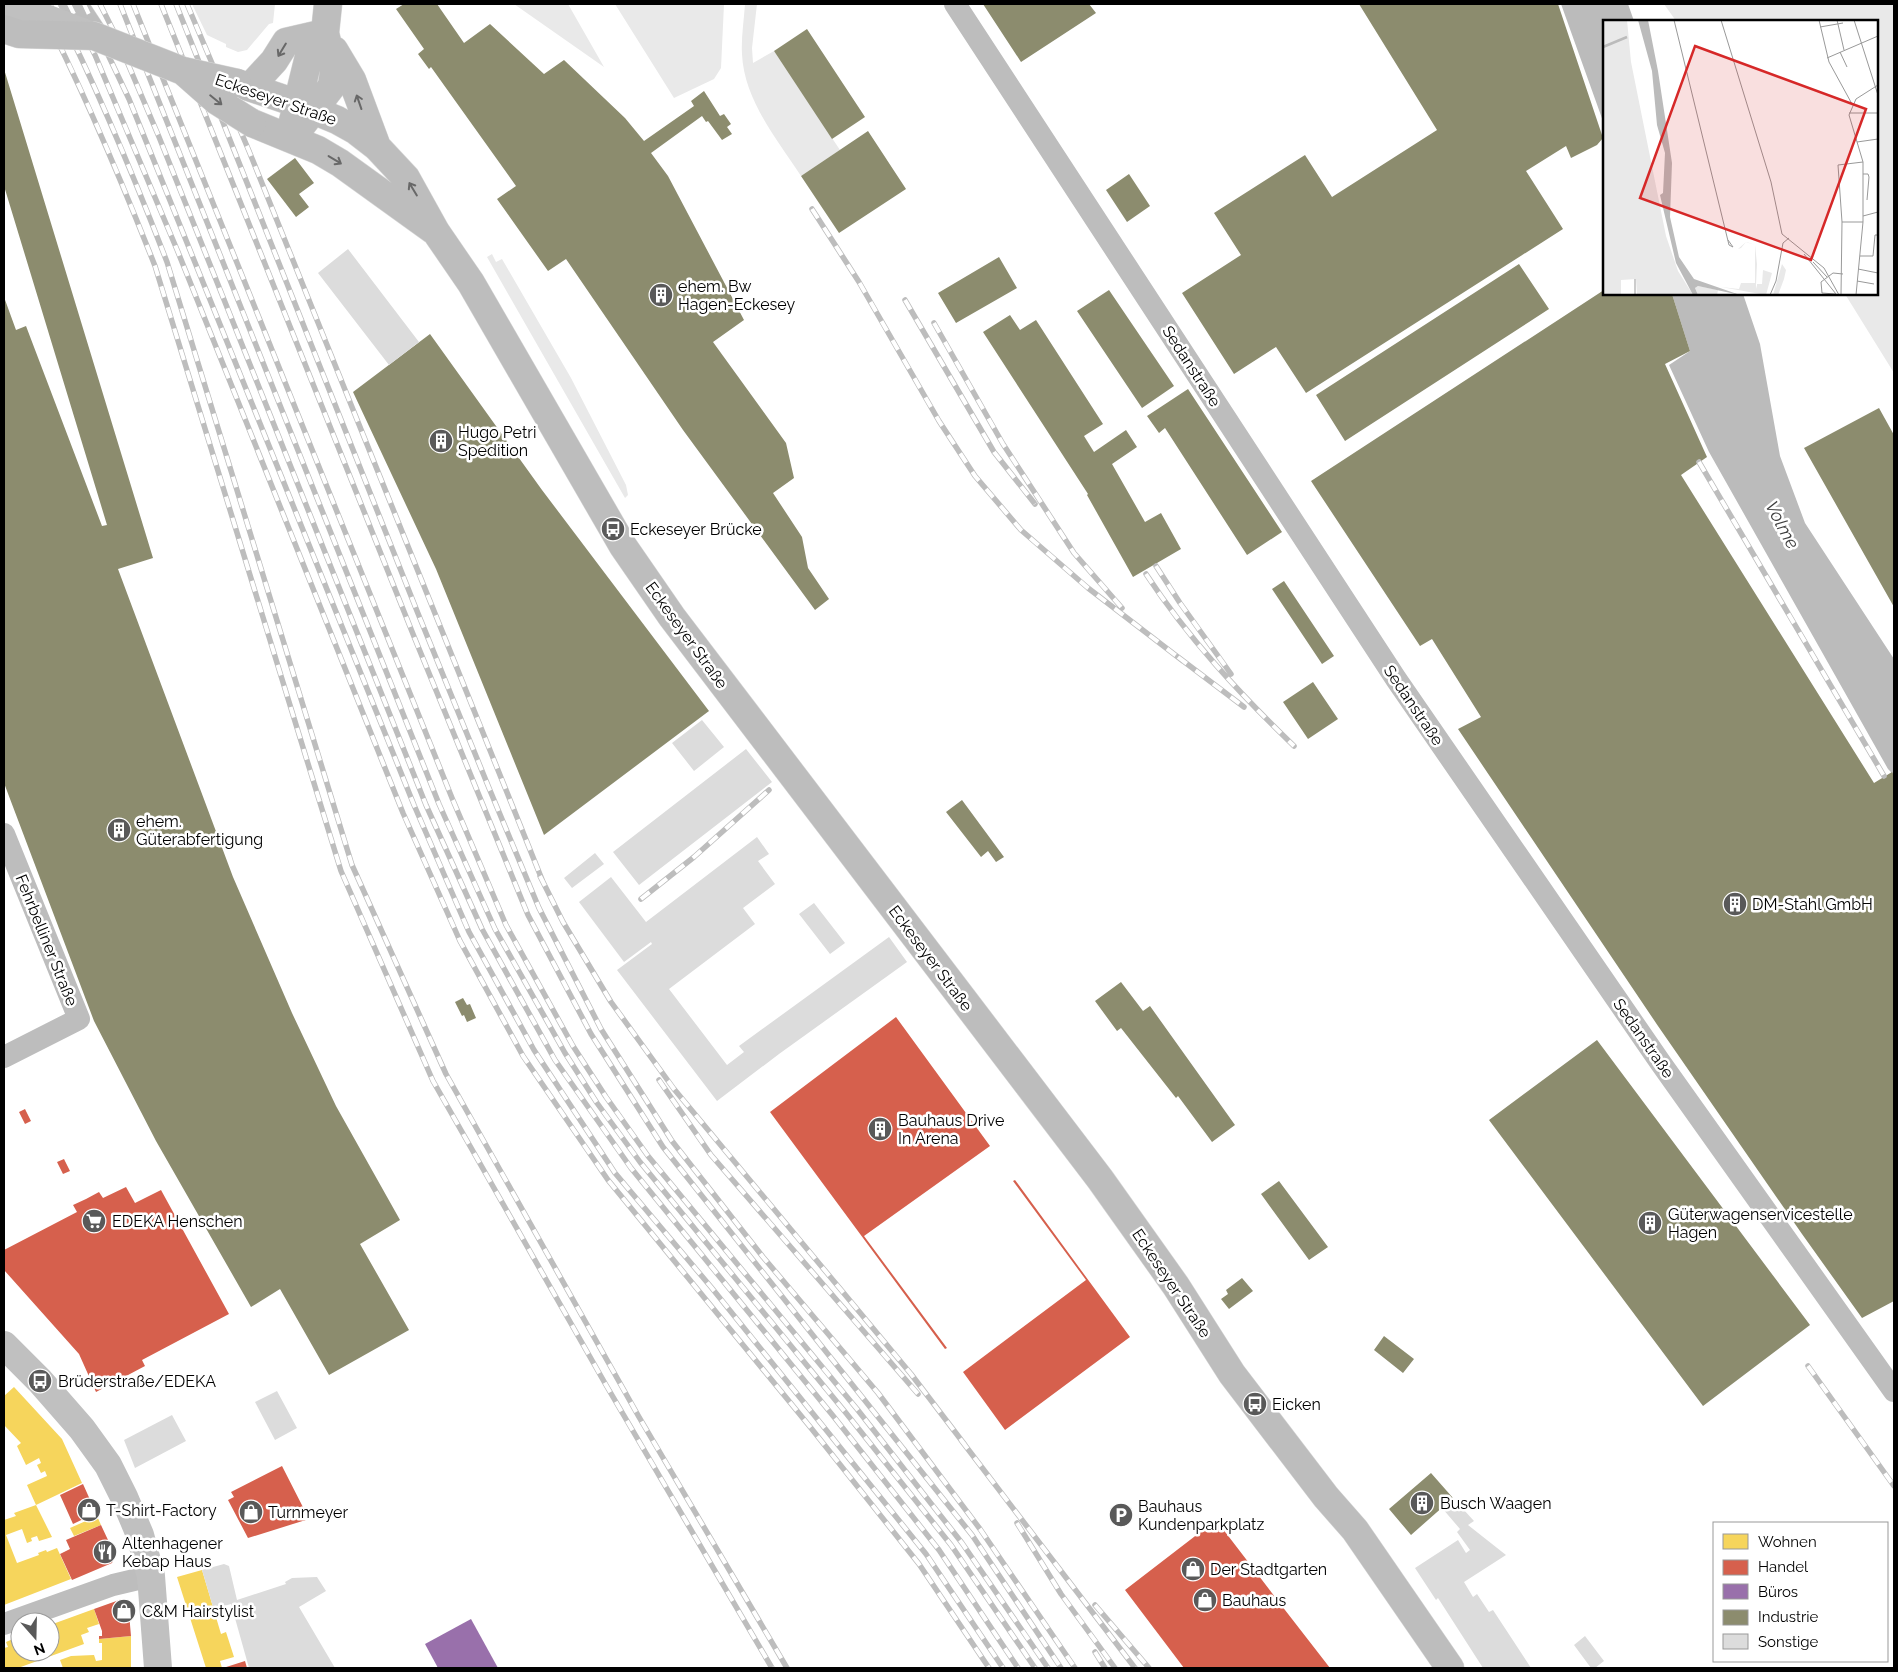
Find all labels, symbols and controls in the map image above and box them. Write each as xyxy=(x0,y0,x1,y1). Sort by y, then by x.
inset map xyxy=(1603,20,1878,295)
one-way arrow xyxy=(276,43,286,57)
street label: Eckeseyer Straße xyxy=(213,70,339,129)
one-way arrow xyxy=(209,94,222,105)
one-way arrow xyxy=(354,94,364,110)
one-way arrow xyxy=(327,155,341,165)
one-way arrow xyxy=(408,183,418,197)
place label: ehem. Bw Hagen-Eckesey xyxy=(678,277,795,314)
building icon: ehem. Bw Hagen-Eckesey xyxy=(648,282,674,308)
street label: Sedanstraße xyxy=(1158,322,1225,410)
place label: Hugo Petri Spedition xyxy=(458,423,536,460)
building icon: Hugo Petri Spedition xyxy=(428,428,454,454)
water label: Volme xyxy=(1761,497,1804,553)
bus stop icon: Eckeseyer Brücke xyxy=(600,516,626,542)
place label: Eckeseyer Brücke xyxy=(630,520,762,539)
street label: Eckeseyer Straße xyxy=(642,578,732,692)
street label: Sedanstraße xyxy=(1380,662,1447,749)
place label: ehem. Güterabfertigung xyxy=(136,812,263,849)
building icon: ehem. Güterabfertigung xyxy=(106,817,132,843)
street label: Fehrbelliner Straße xyxy=(11,872,82,1009)
building icon: DM-Stahl GmbH xyxy=(1722,891,1748,917)
place label: DM-Stahl GmbH xyxy=(1752,895,1873,914)
street label: Eckeseyer Straße xyxy=(885,902,976,1015)
street label: Sedanstraße xyxy=(1609,995,1678,1082)
place label: Bauhaus Drive In Arena xyxy=(898,1111,1004,1148)
building icon: Bauhaus Drive In Arena xyxy=(867,1116,893,1142)
place label: Güterwagenservicestelle Hagen xyxy=(1668,1205,1853,1242)
supermarket icon: EDEKA Henschen xyxy=(81,1208,107,1234)
building icon: Güterwagenservicestelle Hagen xyxy=(1637,1210,1663,1236)
place label: EDEKA Henschen xyxy=(112,1212,243,1231)
street label: Eckeseyer Straße xyxy=(1128,1225,1215,1341)
bus stop icon: Brüderstraße/EDEKA xyxy=(27,1368,53,1394)
place label: Brüderstraße/EDEKA xyxy=(58,1372,216,1391)
bus stop icon: Eicken xyxy=(1242,1391,1268,1417)
place label: Eicken xyxy=(1272,1395,1321,1414)
building icon: Busch Waagen xyxy=(1409,1490,1435,1516)
place label: Busch Waagen xyxy=(1440,1494,1551,1513)
shop icon: T-Shirt-Factory xyxy=(76,1497,102,1523)
place label: Bauhaus Kundenparkplatz xyxy=(1138,1497,1264,1534)
shop icon: Turnmeyer xyxy=(238,1499,264,1525)
place label: T-Shirt-Factory xyxy=(106,1501,217,1520)
parking icon: Bauhaus Kundenparkplatz xyxy=(1108,1502,1134,1528)
place label: Turnmeyer xyxy=(268,1503,348,1522)
legend xyxy=(1713,1522,1888,1662)
text: Wohnen xyxy=(1758,1533,1817,1551)
place label: Altenhagener Kebap Haus xyxy=(122,1534,223,1571)
restaurant icon: Altenhagener Kebap Haus xyxy=(92,1539,118,1565)
shop icon: Der Stadtgarten xyxy=(1180,1556,1206,1582)
text: Handel xyxy=(1758,1558,1809,1576)
place label: Der Stadtgarten xyxy=(1210,1560,1327,1579)
text: Büros xyxy=(1758,1583,1798,1601)
shop icon: Bauhaus xyxy=(1192,1587,1218,1613)
place label: Bauhaus xyxy=(1222,1591,1286,1610)
shop icon: C&M Hairstylist xyxy=(111,1598,137,1624)
place label: C&M Hairstylist xyxy=(142,1602,255,1621)
text: Industrie xyxy=(1758,1608,1819,1626)
north arrow xyxy=(10,1612,60,1662)
text: Sonstige xyxy=(1758,1633,1819,1651)
text: N xyxy=(32,1640,47,1659)

